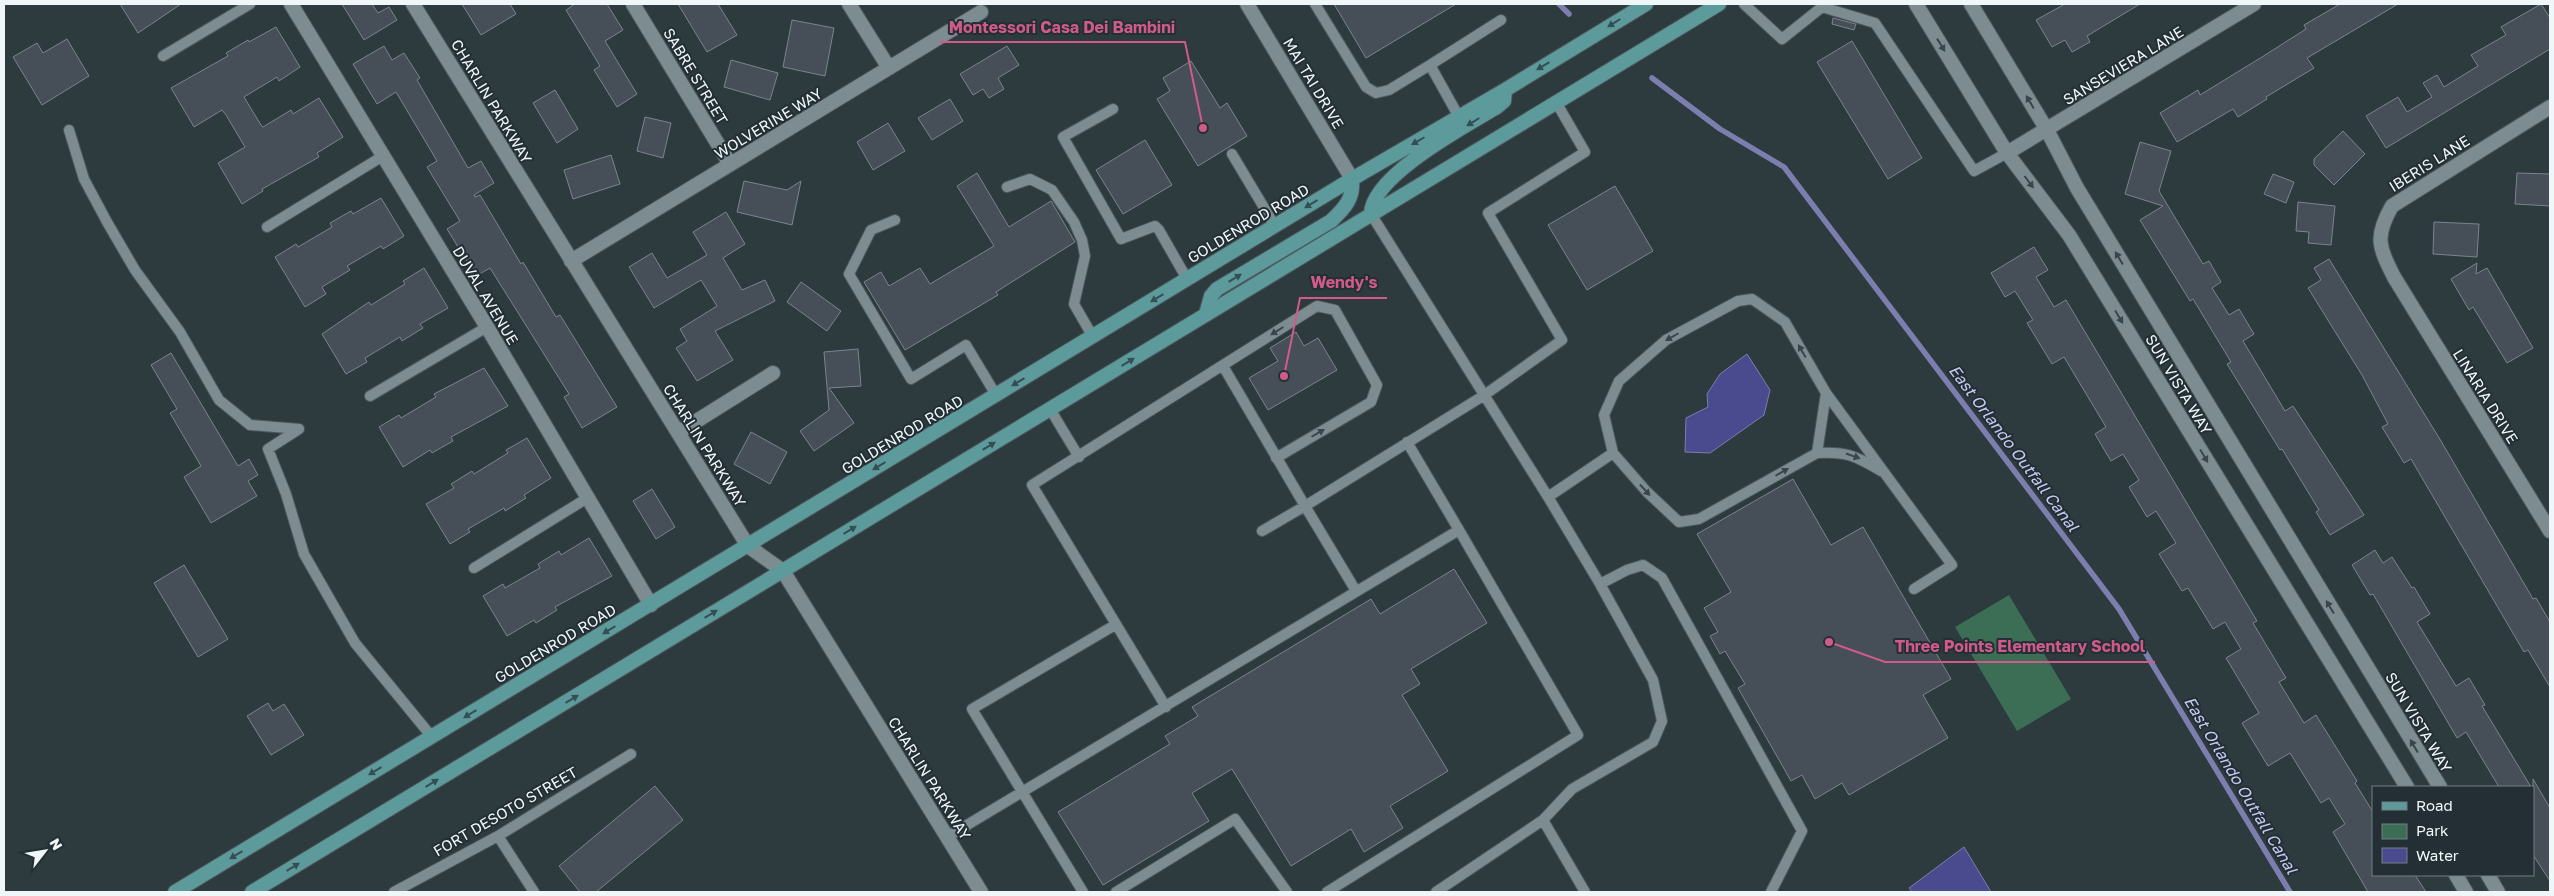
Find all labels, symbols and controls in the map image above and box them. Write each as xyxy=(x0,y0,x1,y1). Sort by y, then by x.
callout: Montessori Casa Dei Bambini xyxy=(939,11,1185,42)
text: Montessori Casa Dei Bambini xyxy=(949,17,1175,37)
one-way arrow xyxy=(1607,19,1620,28)
street label: SANSEVIERA LANE xyxy=(2060,22,2186,108)
street label: SABRE STREET xyxy=(660,24,732,128)
street label: MAI TAI DRIVE xyxy=(1280,34,1348,132)
street label: CHARLIN PARKWAY xyxy=(448,36,536,167)
one-way arrow xyxy=(1937,39,1946,52)
one-way arrow xyxy=(1537,62,1550,71)
street label: WOLVERINE WAY xyxy=(711,84,825,162)
one-way arrow xyxy=(2025,95,2034,108)
one-way arrow xyxy=(1466,117,1479,126)
street label: IBERIS LANE xyxy=(2385,131,2473,195)
one-way arrow xyxy=(1411,136,1424,145)
one-way arrow xyxy=(2024,175,2035,188)
street label: GOLDENROD ROAD xyxy=(1184,180,1312,266)
one-way arrow xyxy=(1304,200,1317,209)
street label: DUVAL AVENUE xyxy=(449,242,523,348)
one-way arrow xyxy=(2114,251,2124,265)
callout: Wendy's xyxy=(1300,267,1387,298)
text: Wendy's xyxy=(1310,272,1378,292)
one-way arrow xyxy=(1228,274,1241,283)
one-way arrow xyxy=(1150,293,1163,302)
one-way arrow xyxy=(2115,310,2124,323)
one-way arrow xyxy=(1270,327,1283,336)
street label: SUN VISTA WAY xyxy=(2142,331,2216,438)
one-way arrow xyxy=(1665,333,1679,341)
one-way arrow xyxy=(1797,344,1806,357)
street label: LINARIA DRIVE xyxy=(2450,345,2522,447)
one-way arrow xyxy=(1121,357,1134,366)
water label: East Orlando Outfall Canal xyxy=(1945,361,2084,536)
one-way arrow xyxy=(1011,378,1024,387)
street label: CHARLIN PARKWAY xyxy=(660,380,750,510)
street label: GOLDENROD ROAD xyxy=(838,391,966,477)
one-way arrow xyxy=(1311,429,1325,438)
one-way arrow xyxy=(982,441,995,450)
one-way arrow xyxy=(2199,449,2208,462)
one-way arrow xyxy=(1846,452,1861,460)
one-way arrow xyxy=(872,462,885,471)
one-way arrow xyxy=(1775,468,1790,476)
one-way arrow xyxy=(1639,483,1651,495)
one-way arrow xyxy=(843,526,856,535)
street label: GOLDENROD ROAD xyxy=(491,600,619,686)
one-way arrow xyxy=(2326,600,2335,613)
one-way arrow xyxy=(704,610,717,619)
one-way arrow xyxy=(602,626,615,635)
callout: Three Points Elementary School xyxy=(1885,631,2155,662)
text: Three Points Elementary School xyxy=(1895,636,2146,656)
street label: SUN VISTA WAY xyxy=(2382,669,2456,776)
water label: East Orlando Outfall Canal xyxy=(2180,693,2302,878)
one-way arrow xyxy=(565,694,578,703)
one-way arrow xyxy=(463,710,476,719)
street label: CHARLIN PARKWAY xyxy=(885,713,975,843)
one-way arrow xyxy=(2410,739,2419,752)
street label: FORT DESOTO STREET xyxy=(430,762,580,860)
one-way arrow xyxy=(368,767,381,776)
one-way arrow xyxy=(426,778,439,787)
legend xyxy=(2372,786,2534,876)
text: Road xyxy=(2416,796,2453,814)
text: Park xyxy=(2416,821,2449,839)
north arrow xyxy=(20,826,70,876)
text: N xyxy=(47,835,67,853)
text: Water xyxy=(2416,846,2459,864)
one-way arrow xyxy=(229,851,242,860)
one-way arrow xyxy=(287,862,300,872)

